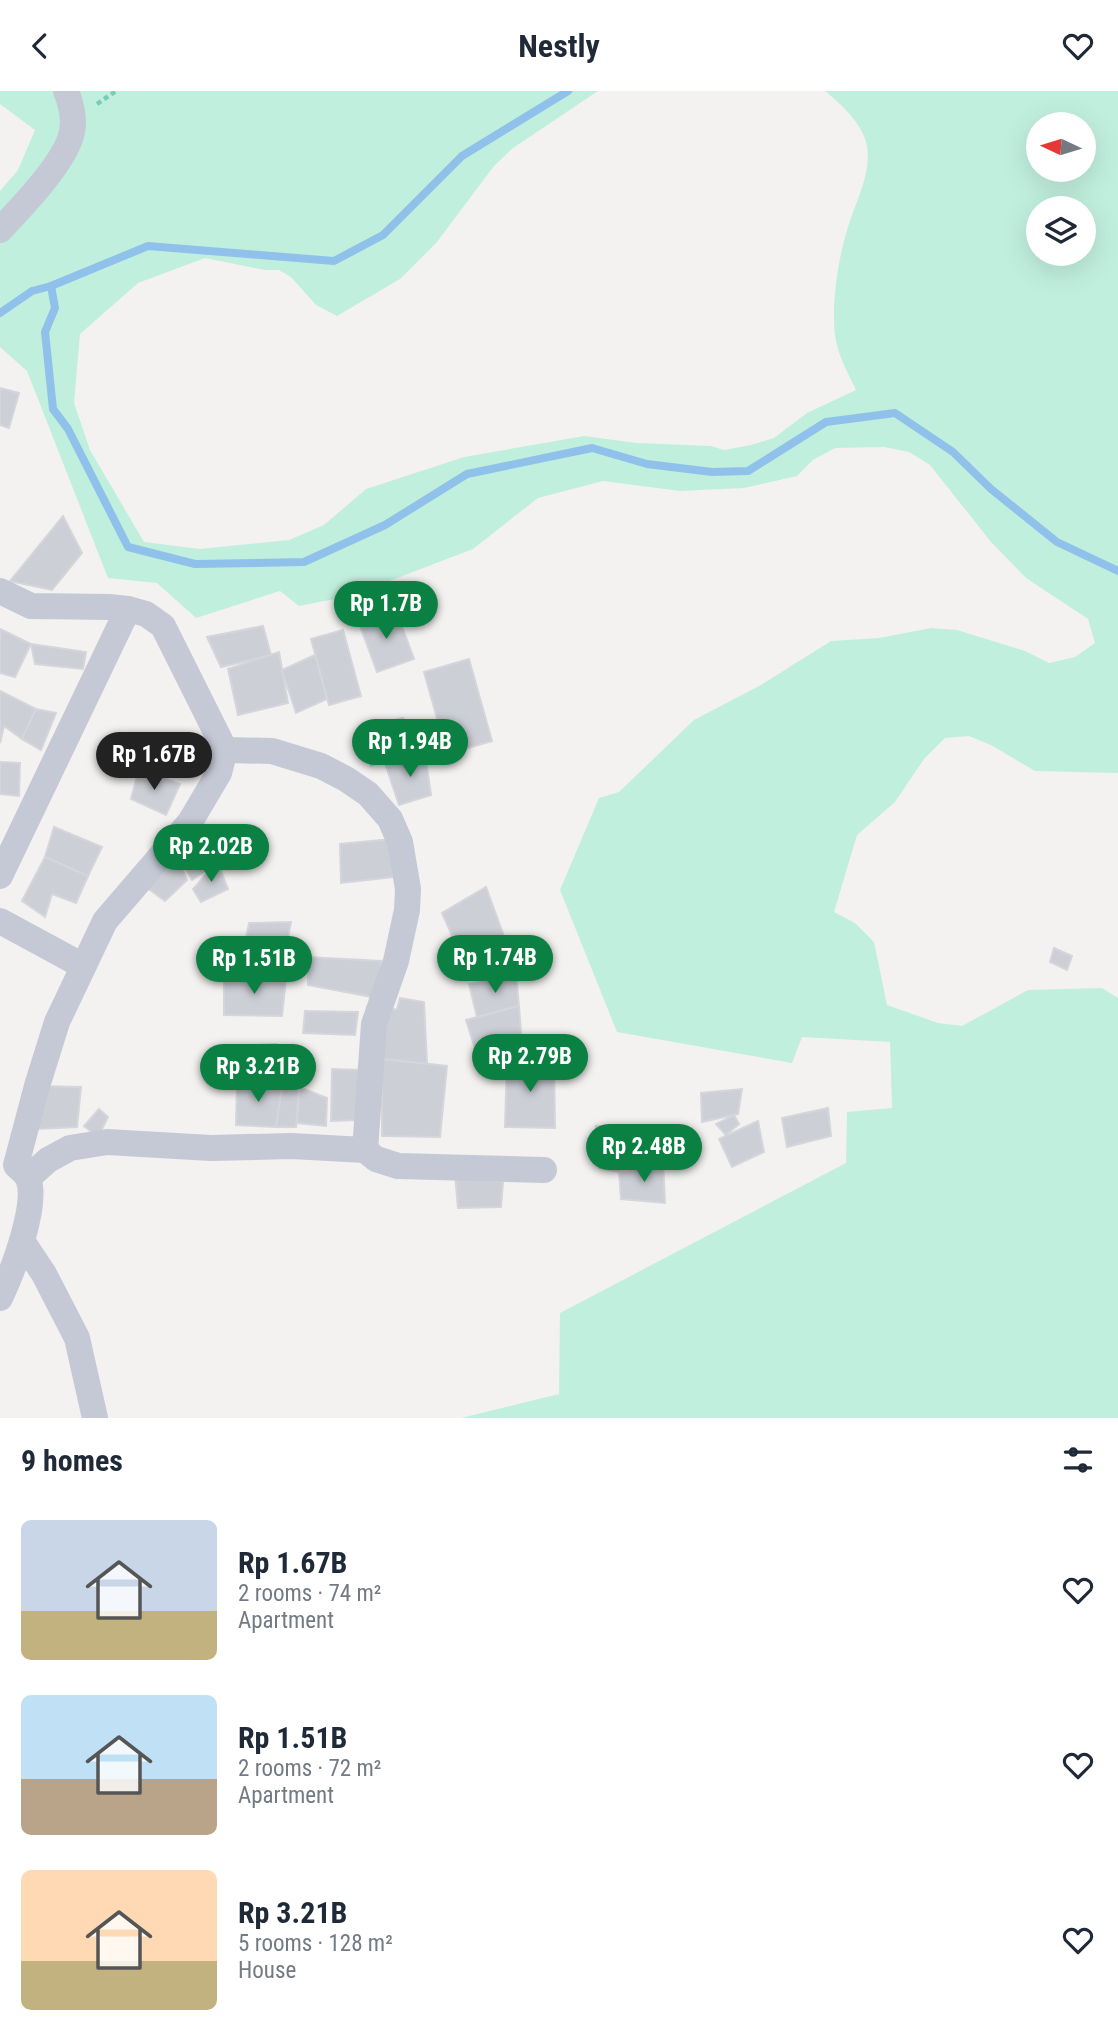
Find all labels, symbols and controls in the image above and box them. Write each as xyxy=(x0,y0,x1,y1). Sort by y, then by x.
icon: back xyxy=(21,27,59,65)
text: Nestly xyxy=(518,27,600,65)
icon: heart xyxy=(1059,27,1097,65)
north arrow xyxy=(1026,112,1096,182)
map controls xyxy=(1026,112,1096,266)
button: layers xyxy=(1026,196,1096,266)
pin: Rp 1.7B xyxy=(321,581,451,641)
text: Rp 1.7B xyxy=(350,590,422,617)
pin: Rp 1.94B xyxy=(338,719,482,779)
text: Rp 1.94B xyxy=(368,728,452,755)
pin: Rp 1.67B xyxy=(82,733,226,792)
text: Rp 1.67B xyxy=(112,741,196,768)
pin: Rp 2.02B xyxy=(139,825,283,884)
text: Rp 2.02B xyxy=(169,833,253,860)
pin: Rp 1.74B xyxy=(423,935,567,995)
pin: Rp 1.51B xyxy=(182,937,326,996)
text: Rp 1.74B xyxy=(453,944,537,971)
text: Rp 1.51B xyxy=(212,945,296,972)
pin: Rp 2.79B xyxy=(458,1035,602,1094)
text: Rp 2.79B xyxy=(488,1043,572,1070)
pin: Rp 3.21B xyxy=(186,1045,330,1104)
text: Rp 3.21B xyxy=(216,1053,300,1080)
pin: Rp 2.48B xyxy=(572,1125,716,1184)
text: Rp 2.48B xyxy=(602,1133,686,1160)
icon: filters xyxy=(1059,1441,1097,1479)
text: 9 homes xyxy=(21,1443,123,1478)
text: Rp 1.67B xyxy=(238,1545,347,1580)
icon: home xyxy=(77,1548,161,1632)
icon: heart xyxy=(1059,1571,1097,1609)
text: 2 rooms · 74 m² xyxy=(238,1580,381,1607)
text: Apartment xyxy=(238,1607,334,1634)
text: Rp 1.51B xyxy=(238,1720,347,1755)
icon: home xyxy=(77,1723,161,1807)
icon: heart xyxy=(1059,1746,1097,1784)
text: 2 rooms · 72 m² xyxy=(238,1755,381,1782)
text: Apartment xyxy=(238,1782,334,1809)
text: Rp 3.21B xyxy=(238,1895,347,1930)
icon: home xyxy=(77,1898,161,1982)
icon: heart xyxy=(1059,1921,1097,1959)
text: 5 rooms · 128 m² xyxy=(238,1930,393,1957)
text: House xyxy=(238,1957,296,1984)

